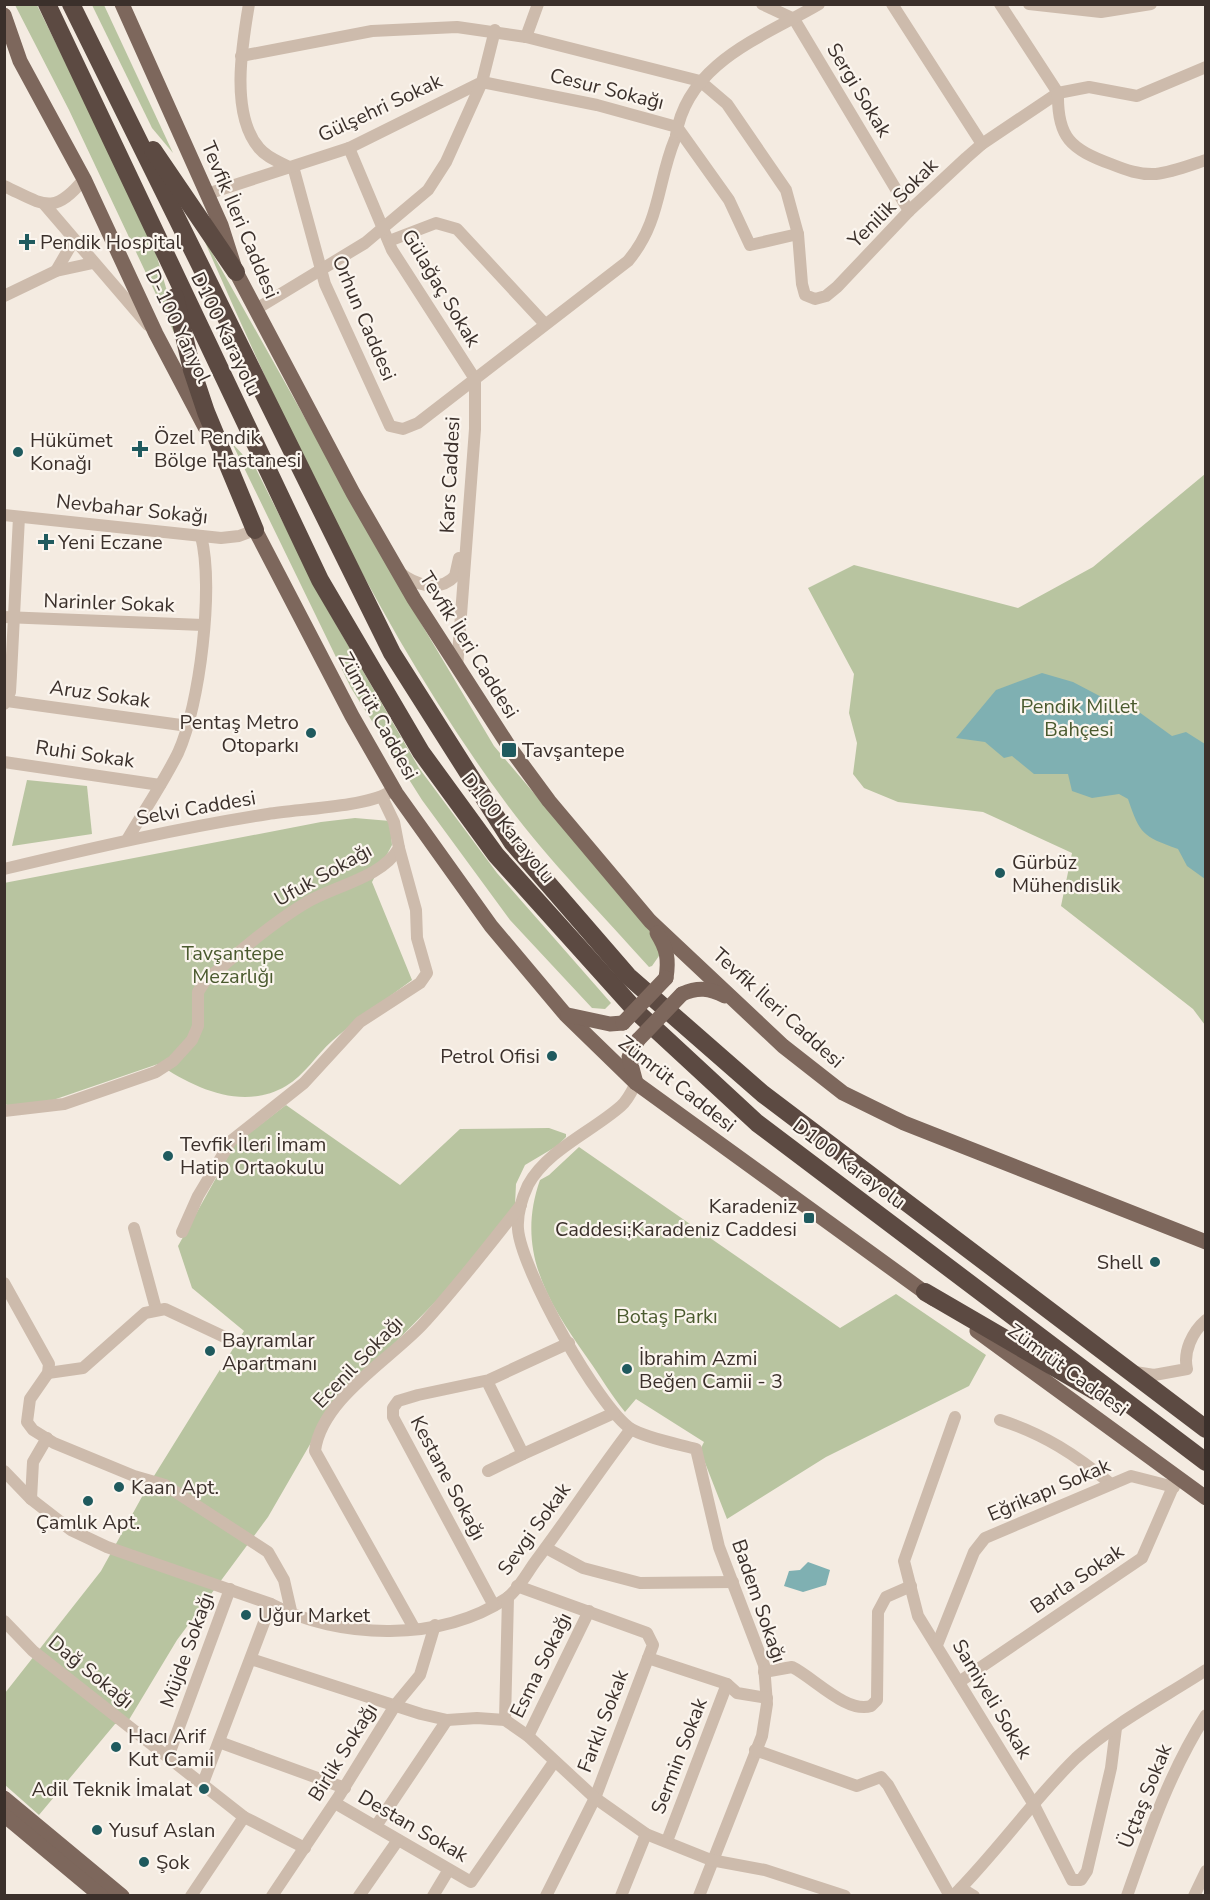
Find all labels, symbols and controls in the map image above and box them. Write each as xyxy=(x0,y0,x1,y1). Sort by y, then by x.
street label: Sergi Sokak xyxy=(820,38,898,143)
street label: Cesur Sokağı xyxy=(547,62,667,116)
street label: Gülşehri Sokak xyxy=(314,67,447,149)
street label: Tevfik İleri Caddesi xyxy=(195,137,285,303)
street label: Yenilik Sokak xyxy=(842,152,944,254)
street label: Gülağaç Sokak xyxy=(395,224,487,353)
place label: Pendik Hospital xyxy=(40,229,182,256)
marker: Pendik Hospital xyxy=(18,233,36,251)
street label: Orhun Caddesi xyxy=(325,251,403,385)
street label: D-100 Yanyol xyxy=(139,264,217,388)
street label: D100 Karayolu xyxy=(184,267,268,401)
street label: Kars Caddesi xyxy=(433,416,467,534)
place label: Özel Pendik Bölge Hastanesi xyxy=(154,424,301,474)
place label: Hükümet Konağı xyxy=(30,427,113,477)
marker: Özel Pendik Bölge Hastanesi xyxy=(131,440,149,458)
marker: Hükümet Konağı xyxy=(11,445,25,459)
street label: Nevbahar Sokağı xyxy=(55,488,209,530)
place label: Yeni Eczane xyxy=(57,529,163,556)
marker: Yeni Eczane xyxy=(39,535,53,549)
street label: Tevfik İleri Caddesi xyxy=(413,567,525,723)
street label: Narinler Sokak xyxy=(43,587,176,619)
street label: Zümrüt Caddesi xyxy=(332,647,424,785)
street label: Aruz Sokak xyxy=(48,674,153,715)
park label: Pendik Millet Bahçesi xyxy=(1021,693,1138,743)
place label: Pentaş Metro Otoparkı xyxy=(180,709,299,759)
marker: Pentaş Metro Otoparkı xyxy=(304,726,318,740)
street label: Ruhi Sokak xyxy=(34,734,137,774)
place label: Tavşantepe xyxy=(522,737,625,764)
marker: Tavşantepe xyxy=(500,741,518,759)
street label: D100 Karayolu xyxy=(455,767,561,889)
street label: Selvi Caddesi xyxy=(134,784,258,832)
street label: Ufuk Sokağı xyxy=(269,837,377,913)
place label: Gürbüz Mühendislik xyxy=(1012,849,1121,899)
marker: Gürbüz Mühendislik xyxy=(993,866,1007,880)
park label: Tavşantepe Mezarlığı xyxy=(182,940,284,990)
street label: Tevfik İleri Caddesi xyxy=(706,942,850,1074)
street label: Zümrüt Caddesi xyxy=(613,1030,741,1138)
place label: Petrol Ofisi xyxy=(440,1043,540,1070)
marker: Petrol Ofisi xyxy=(545,1049,559,1063)
street label: D100 Karayolu xyxy=(787,1113,911,1215)
place label: Tevfik İleri İmam Hatip Ortaokulu xyxy=(180,1131,326,1181)
marker: Tevfik İleri İmam Hatip Ortaokulu xyxy=(161,1149,175,1163)
place label: Karadeniz Caddesi;Karadeni̇z Caddesi̇ xyxy=(555,1193,797,1243)
marker: Karadeniz Caddesi;Karadeni̇z Caddesi̇ xyxy=(802,1211,816,1225)
place label: Shell xyxy=(1097,1249,1143,1276)
marker: Shell xyxy=(1148,1255,1162,1269)
park label: Botaş Parkı xyxy=(616,1303,718,1330)
street label: Ecenil Sokağı xyxy=(307,1310,409,1414)
street label: Zümrüt Caddesi xyxy=(1002,1317,1134,1423)
place label: Bayramlar Apartmanı xyxy=(222,1327,317,1377)
marker: Bayramlar Apartmanı xyxy=(203,1344,217,1358)
place label: İbrahim Azmi Beğen Camii - 3 xyxy=(639,1345,783,1395)
marker: İbrahim Azmi Beğen Camii - 3 xyxy=(620,1362,634,1376)
street label: Kestane Sokağı xyxy=(404,1411,492,1545)
street label: Eğrikapı Sokak xyxy=(983,1452,1115,1528)
place label: Kaan Apt. xyxy=(131,1474,219,1501)
street label: Sevgi Sokak xyxy=(491,1476,577,1581)
marker: Kaan Apt. xyxy=(112,1480,126,1494)
marker: Çamlık Apt. xyxy=(81,1494,95,1508)
place label: Çamlık Apt. xyxy=(36,1509,140,1536)
street label: Badem Sokağı xyxy=(725,1536,793,1666)
street label: Barla Sokak xyxy=(1025,1537,1130,1620)
street label: Müjde Sokağı xyxy=(154,1589,220,1711)
place label: Uğur Market xyxy=(258,1602,371,1629)
marker: Uğur Market xyxy=(239,1608,253,1622)
street label: Esma Sokağı xyxy=(504,1608,578,1722)
street label: Dağ Sokağı xyxy=(43,1629,139,1715)
street label: Samiyeli Sokak xyxy=(946,1634,1039,1765)
street label: Farklı Sokak xyxy=(571,1665,635,1776)
street label: Sermin Sokak xyxy=(644,1693,714,1818)
street label: Birlik Sokağı xyxy=(302,1698,384,1806)
place label: Hacı Arif Kut Camii xyxy=(128,1723,214,1773)
street label: Üçtaş Sokak xyxy=(1112,1739,1179,1852)
marker: Hacı Arif Kut Camii xyxy=(109,1740,123,1754)
place label: Adil Teknik İmalat xyxy=(32,1776,193,1803)
marker: Adil Teknik İmalat xyxy=(197,1782,211,1796)
street label: Destan Sokak xyxy=(353,1784,474,1869)
place label: Yusuf Aslan xyxy=(108,1817,215,1844)
marker: Yusuf Aslan xyxy=(90,1823,104,1837)
place label: Şok xyxy=(156,1849,190,1876)
marker: Şok xyxy=(137,1855,151,1869)

